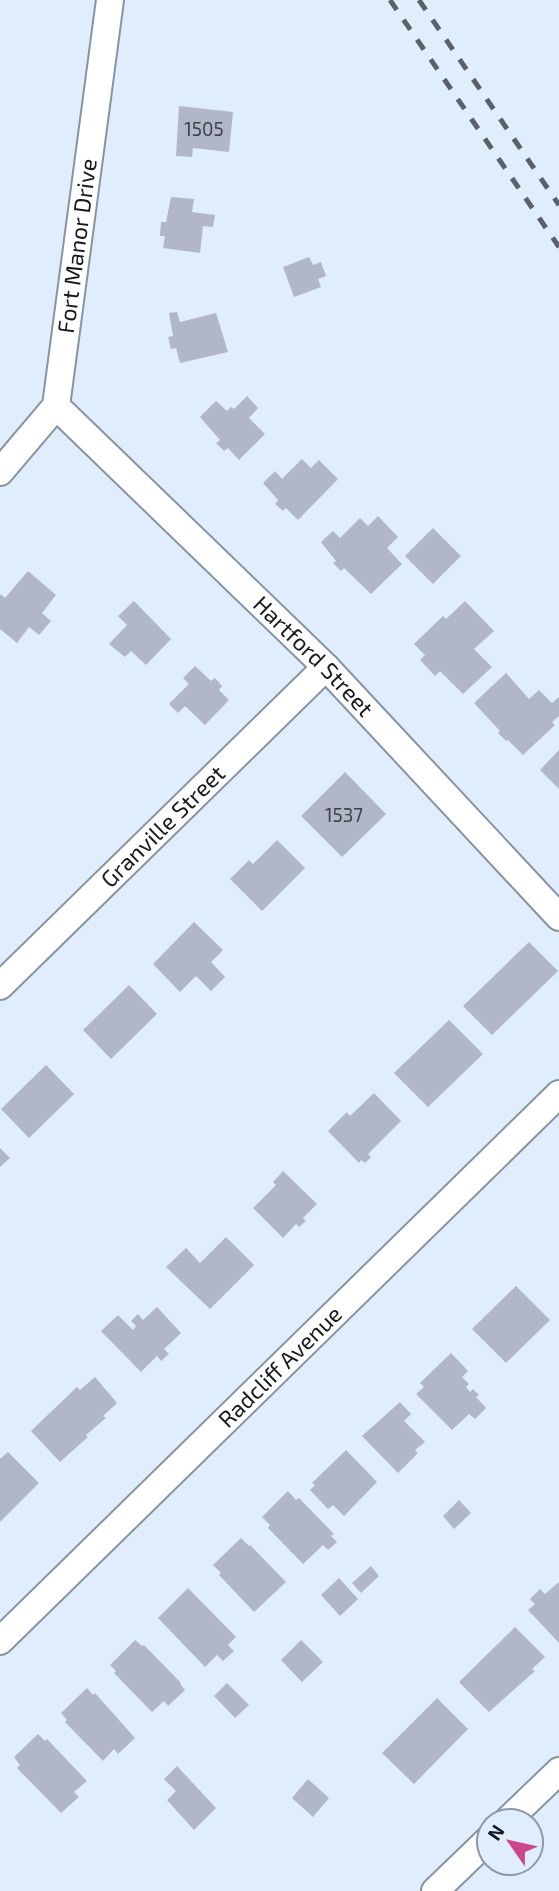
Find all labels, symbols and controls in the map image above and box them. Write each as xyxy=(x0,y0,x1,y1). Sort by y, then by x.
house number: 1505 xyxy=(184,117,224,140)
street label: Fort Manor Drive xyxy=(51,157,102,335)
street label: Hartford Street xyxy=(248,589,380,722)
street label: Granville Street xyxy=(94,759,230,893)
house number: 1537 xyxy=(325,803,363,826)
street label: Radcliff Avenue xyxy=(212,1299,347,1433)
north arrow xyxy=(475,1807,545,1877)
text: N xyxy=(482,1820,509,1844)

